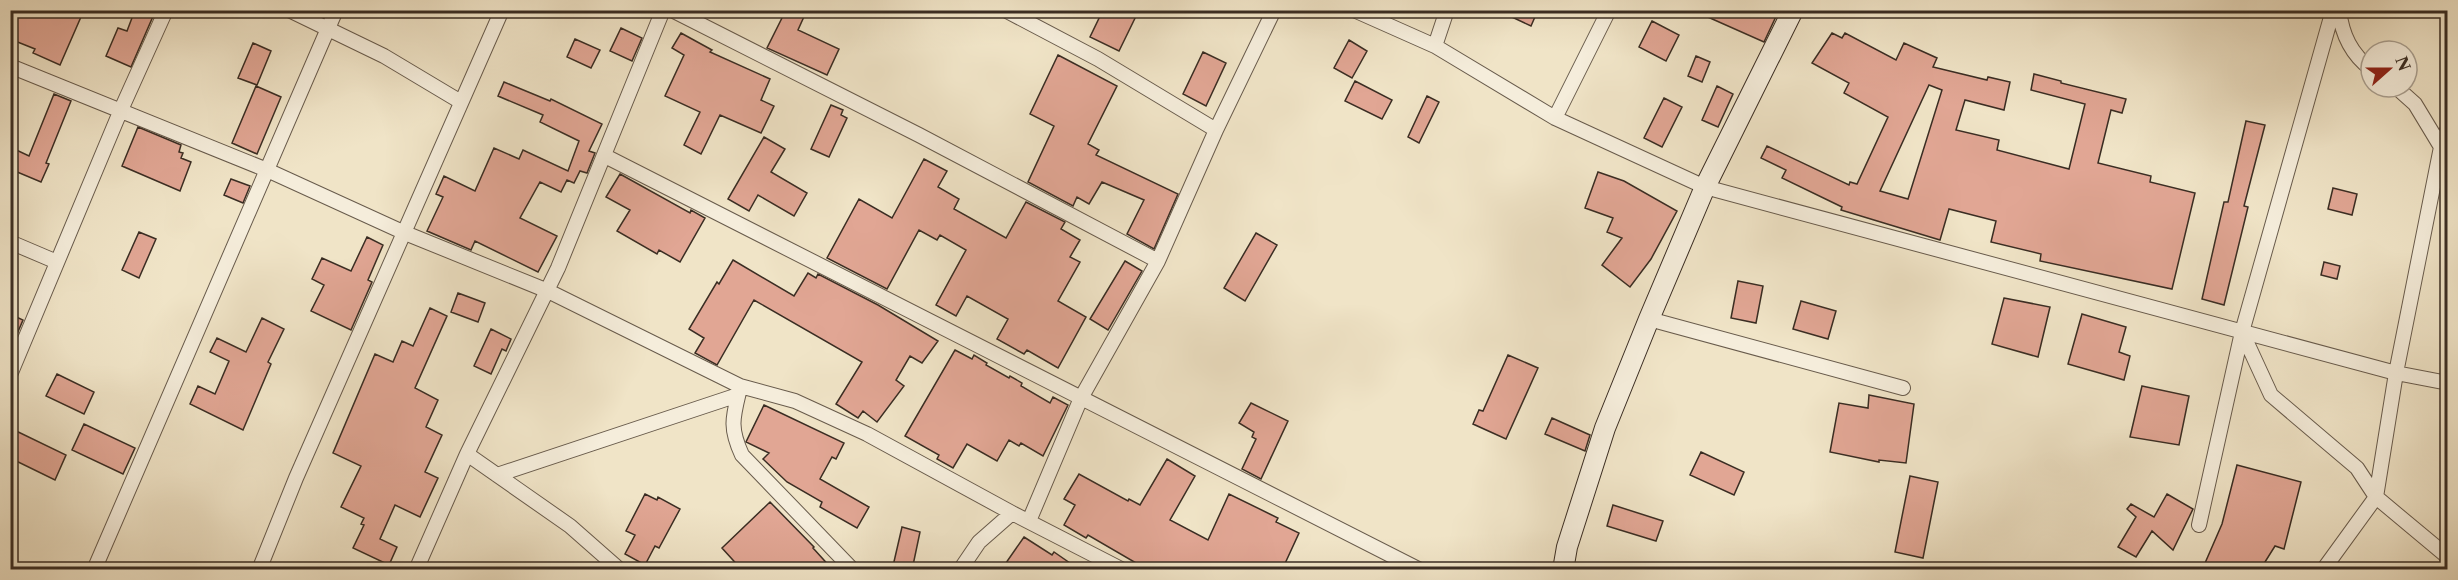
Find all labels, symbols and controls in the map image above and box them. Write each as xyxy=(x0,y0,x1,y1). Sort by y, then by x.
north arrow xyxy=(2359,39,2419,99)
text: N xyxy=(2391,54,2415,74)

